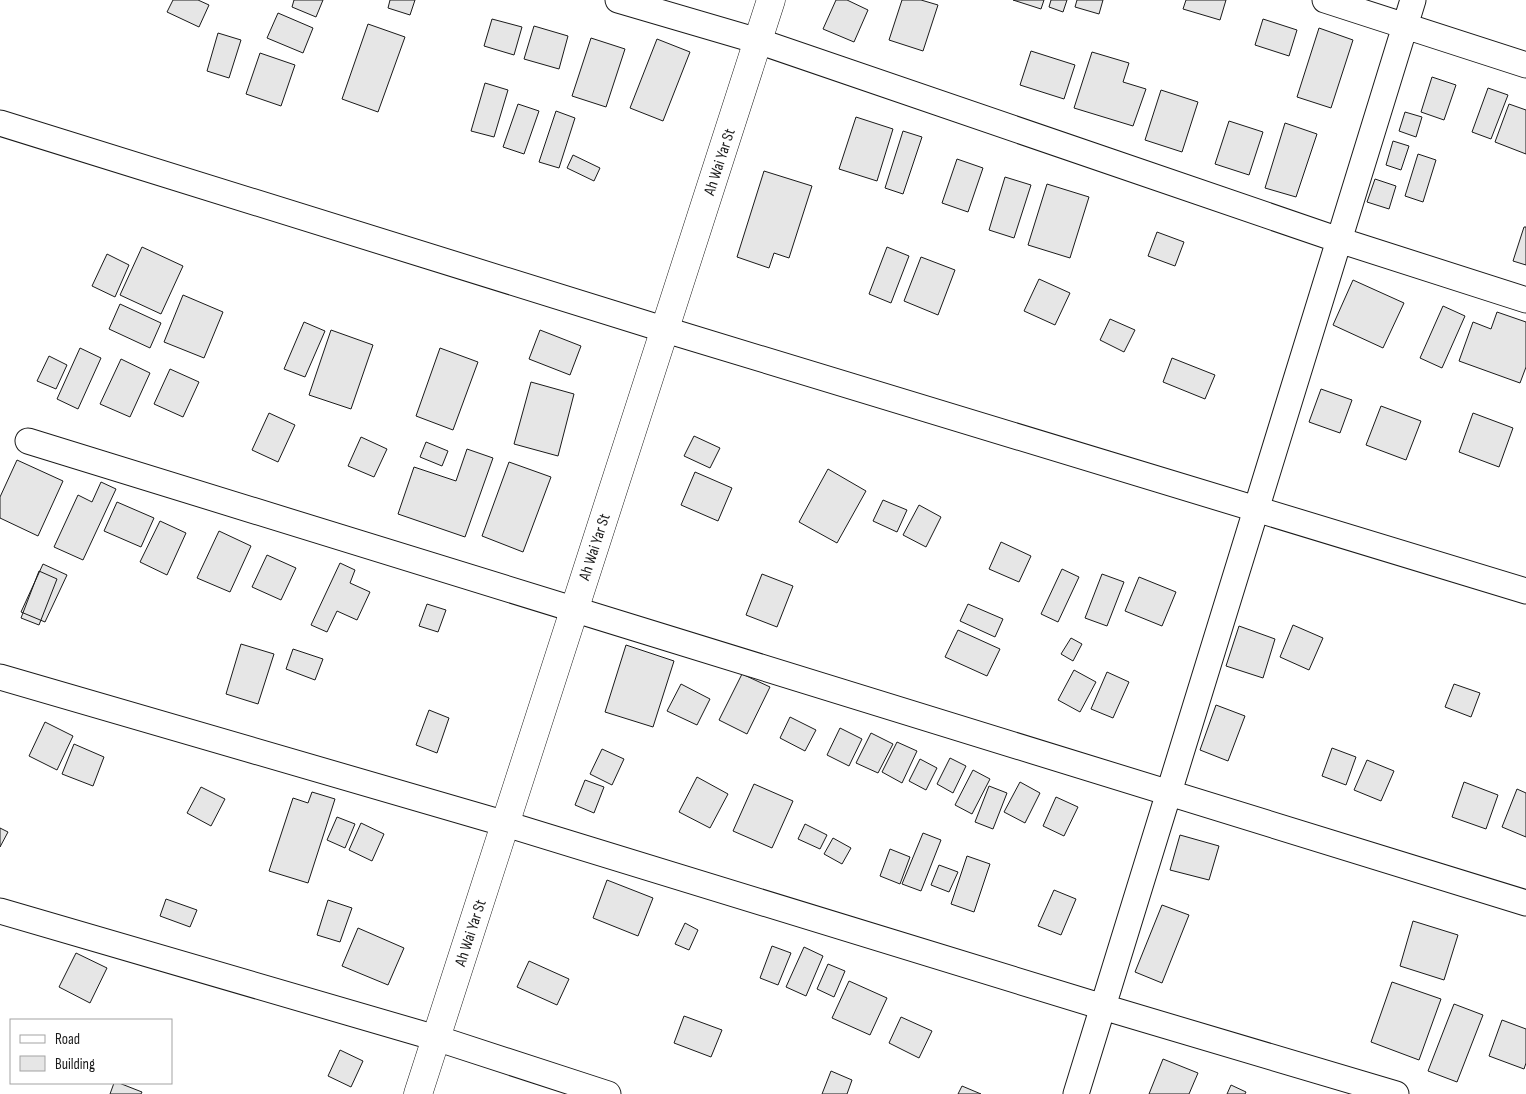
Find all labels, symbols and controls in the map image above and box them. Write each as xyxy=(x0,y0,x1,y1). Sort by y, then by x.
street label: Ah Wai Yar St xyxy=(700,126,740,199)
street label: Ah Wai Yar St xyxy=(575,511,615,584)
street label: Ah Wai Yar St xyxy=(451,897,491,970)
legend xyxy=(10,1019,172,1084)
text: Road xyxy=(55,1030,80,1049)
text: Building xyxy=(55,1055,95,1074)

